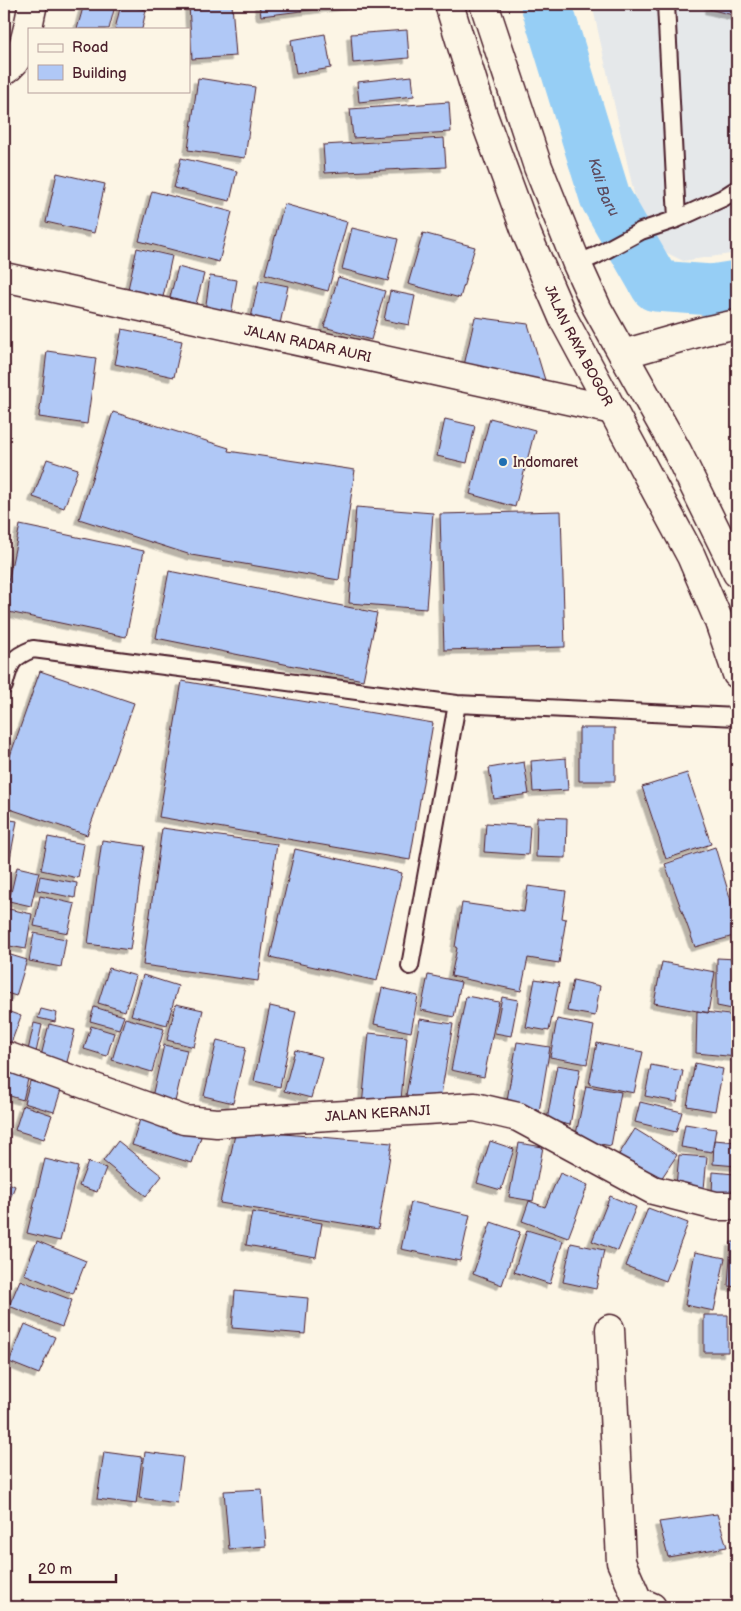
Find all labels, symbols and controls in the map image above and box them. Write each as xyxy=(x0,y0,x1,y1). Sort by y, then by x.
legend xyxy=(28,28,190,92)
text: Road xyxy=(72,38,108,57)
text: Building xyxy=(72,64,127,83)
water label: Kali Baru xyxy=(584,156,623,221)
street label: JALAN RAYA BOGOR xyxy=(541,282,617,409)
street label: JALAN RADAR AURI xyxy=(243,322,373,366)
place label: Indomaret xyxy=(513,454,579,471)
marker: Indomaret xyxy=(497,456,509,468)
street label: JALAN KERANJI xyxy=(324,1102,431,1125)
scale bar xyxy=(30,1551,116,1583)
text: 20 m xyxy=(38,1560,72,1579)

